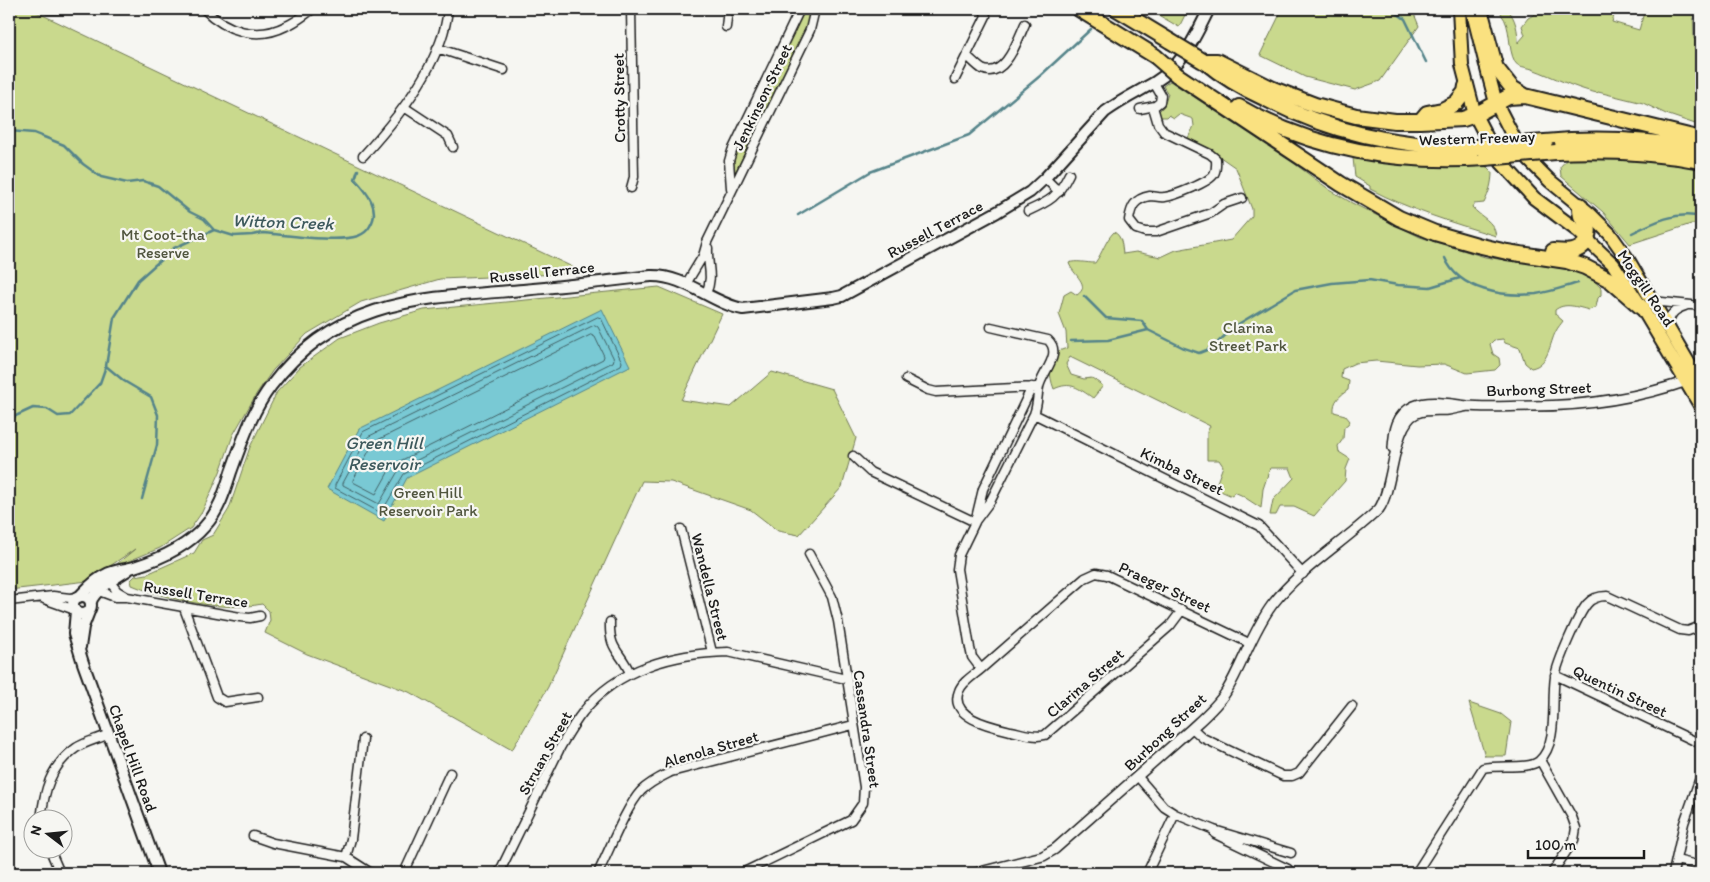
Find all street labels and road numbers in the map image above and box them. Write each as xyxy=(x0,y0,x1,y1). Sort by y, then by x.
street label: Jenkinson Street xyxy=(728,41,796,153)
street label: Crotty Street xyxy=(609,53,629,143)
street label: Western Freeway xyxy=(1419,126,1536,150)
street label: Russell Terrace xyxy=(884,196,986,262)
street label: Moggill Road xyxy=(1613,246,1679,330)
street label: Russell Terrace xyxy=(489,257,595,287)
street label: Burbong Street xyxy=(1486,378,1592,400)
street label: Kimba Street xyxy=(1137,443,1227,499)
street label: Wandella Street xyxy=(687,531,733,643)
street label: Praeger Street xyxy=(1116,557,1214,617)
street label: Russell Terrace xyxy=(142,576,250,612)
street label: Clarina Street xyxy=(1042,644,1128,722)
street label: Quentin Street xyxy=(1570,661,1670,721)
street label: Cassandra Street xyxy=(849,669,885,789)
street label: Burbong Street xyxy=(1120,689,1210,775)
street label: Chapel Hill Road xyxy=(105,701,161,815)
street label: Struan Street xyxy=(514,708,576,798)
street label: Alenola Street xyxy=(661,726,761,772)

